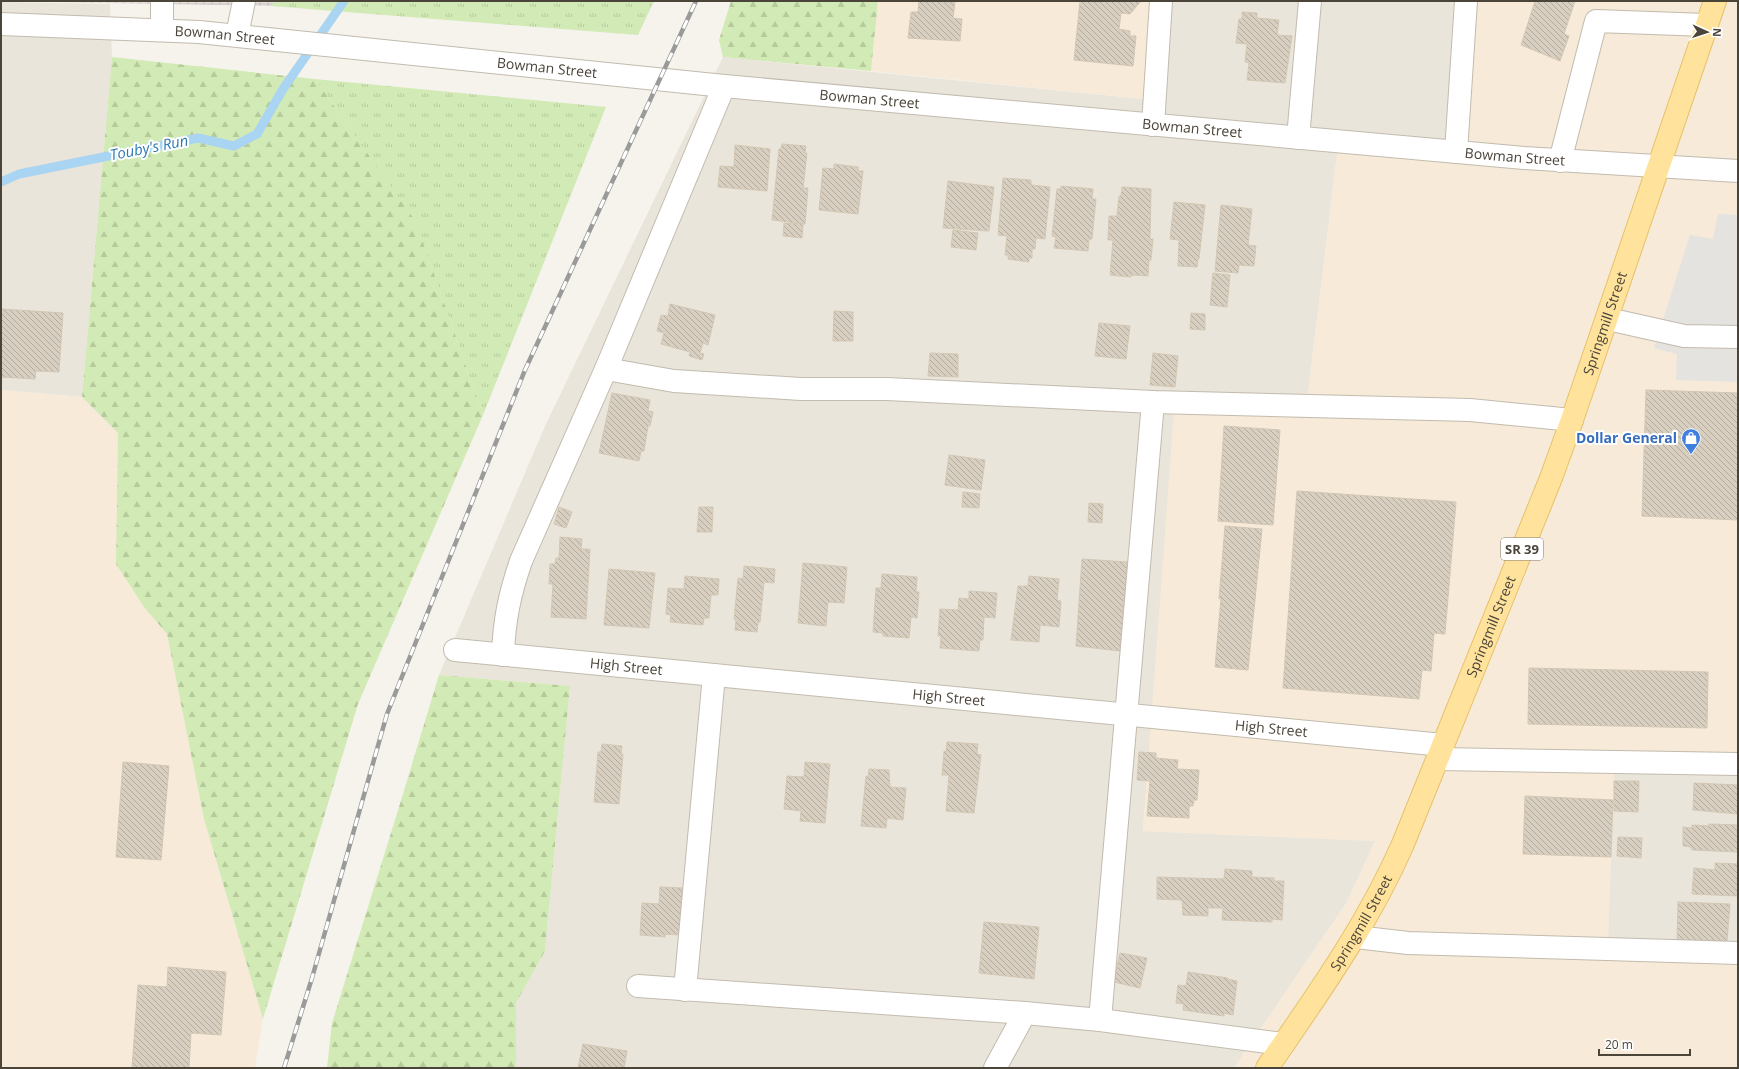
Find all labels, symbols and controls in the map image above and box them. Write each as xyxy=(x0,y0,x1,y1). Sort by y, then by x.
north arrow xyxy=(1687,12,1727,52)
street label: Bowman Street xyxy=(174,21,276,49)
text: N xyxy=(1710,28,1725,37)
street label: Bowman Street xyxy=(496,53,598,82)
street label: Bowman Street xyxy=(819,85,920,113)
street label: Bowman Street xyxy=(1141,114,1243,142)
water label: Touby's Run xyxy=(108,130,190,164)
street label: Bowman Street xyxy=(1464,143,1566,169)
street label: Springmill Street xyxy=(1578,269,1631,378)
shop icon: Dollar General xyxy=(1680,427,1702,455)
place label: Dollar General xyxy=(1576,428,1677,447)
road number: SR 39 xyxy=(1501,538,1543,560)
street label: Springmill Street xyxy=(1461,573,1520,680)
street label: High Street xyxy=(589,653,663,679)
street label: High Street xyxy=(912,684,986,710)
street label: High Street xyxy=(1234,715,1308,741)
street label: Springmill Street xyxy=(1325,872,1396,974)
scale bar xyxy=(1599,1031,1690,1057)
text: 20 m xyxy=(1605,1036,1633,1053)

